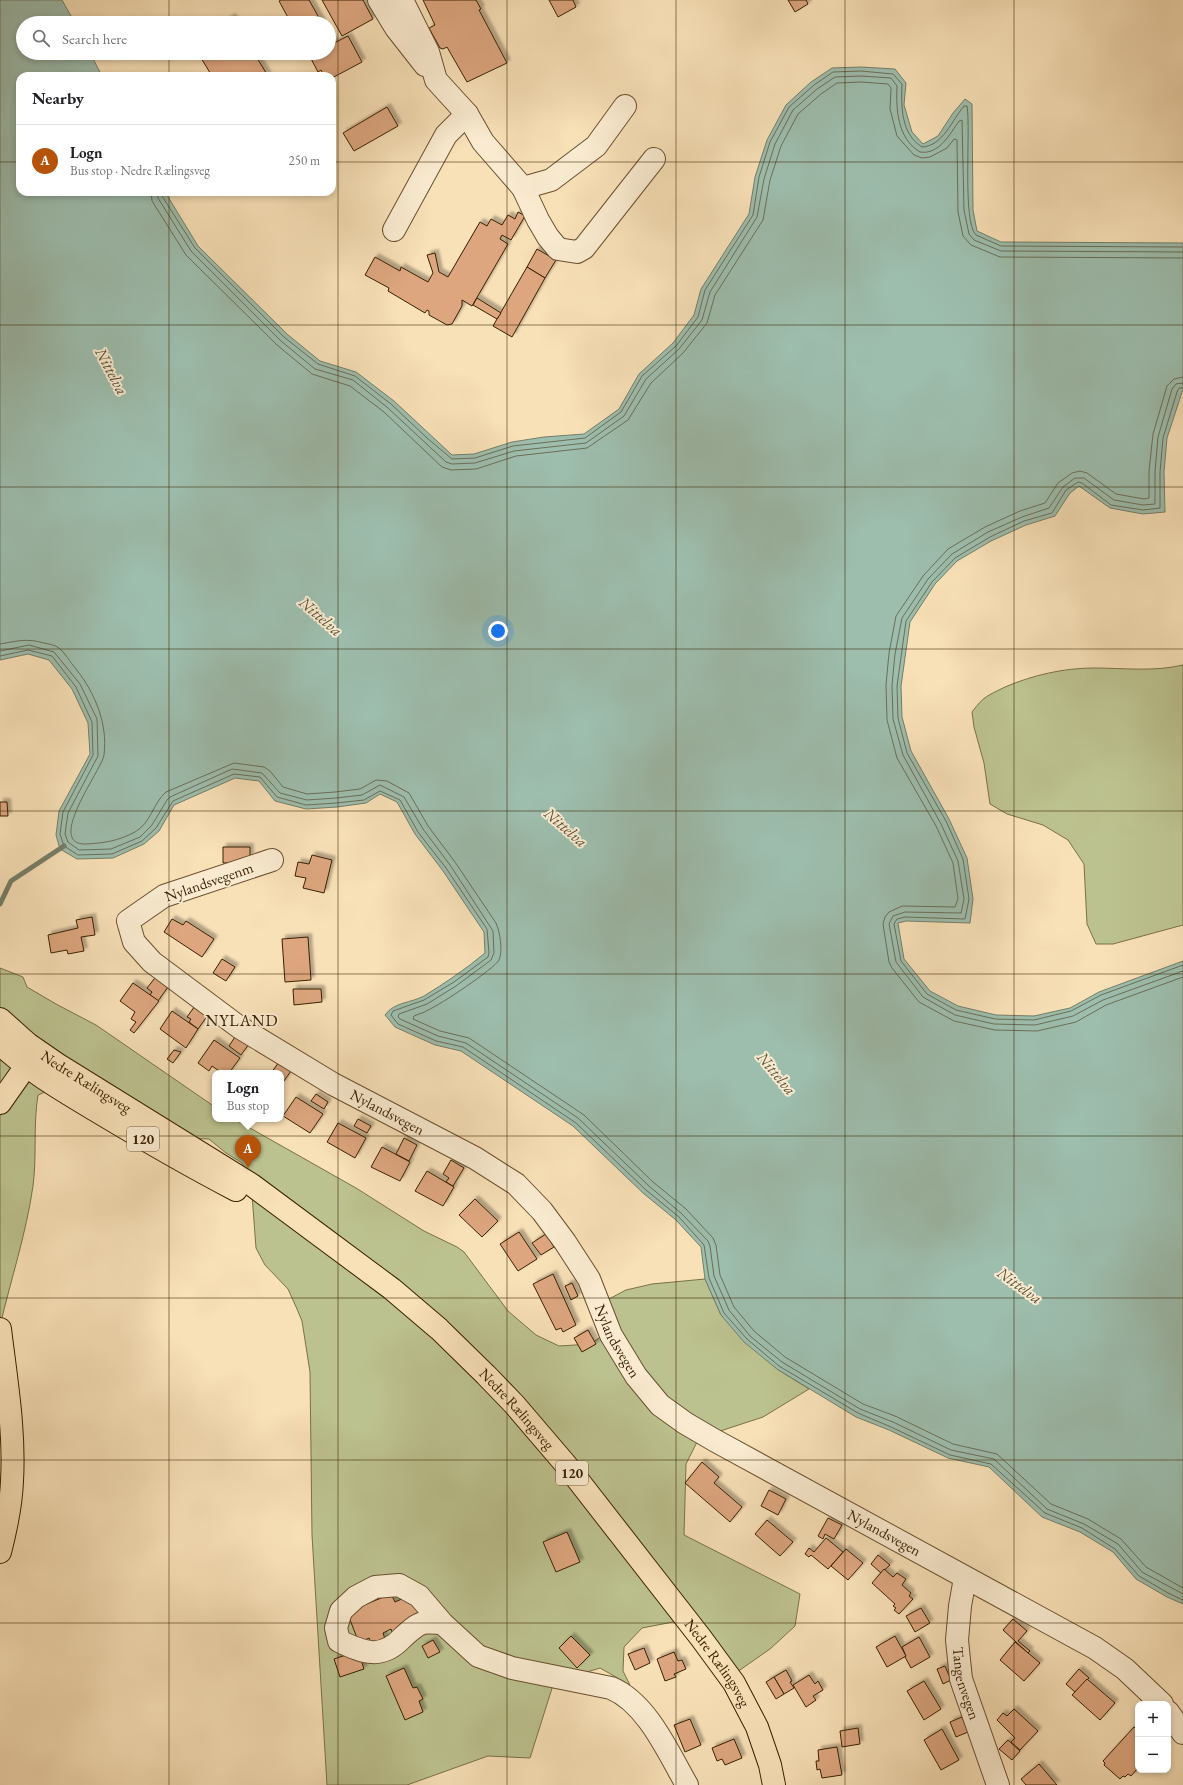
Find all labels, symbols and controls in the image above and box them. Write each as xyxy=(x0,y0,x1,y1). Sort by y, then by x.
search box xyxy=(16,16,336,60)
icon: search xyxy=(30,27,52,49)
text: Search here xyxy=(62,29,127,48)
text: Nearby xyxy=(32,87,84,109)
text: Logn xyxy=(70,143,103,162)
text: A xyxy=(40,152,50,169)
text: 250 m xyxy=(289,152,320,169)
text: Bus stop · Nedre Rælingsveg xyxy=(70,162,210,179)
water label: Nittelva xyxy=(90,343,133,398)
water label: Nittelva xyxy=(294,591,347,641)
your location xyxy=(488,621,508,641)
water label: Nittelva xyxy=(539,802,592,852)
street label: Nylandsvegenm xyxy=(162,857,256,906)
district label: NYLAND xyxy=(205,1010,279,1031)
street label: Nedre Rælingsveg xyxy=(38,1046,136,1117)
water label: Nittelva xyxy=(752,1046,801,1099)
popup xyxy=(212,1070,284,1122)
text: Logn xyxy=(227,1078,259,1097)
street label: Nylandsvegen xyxy=(347,1085,428,1139)
text: Bus stop xyxy=(227,1097,269,1114)
road number: 120 xyxy=(127,1127,159,1151)
pin: A xyxy=(235,1135,261,1168)
water label: Nittelva xyxy=(992,1261,1046,1309)
street label: Nylandsvegen xyxy=(591,1301,645,1381)
street label: Nedre Rælingsveg xyxy=(475,1364,559,1454)
road number: 120 xyxy=(556,1461,588,1485)
street label: Nylandsvegen xyxy=(844,1505,925,1560)
street label: Nedre Rælingsveg xyxy=(681,1615,755,1710)
street label: Tangenvegen xyxy=(949,1646,984,1722)
map controls xyxy=(1135,1701,1171,1773)
button: + xyxy=(1135,1701,1171,1737)
button: − xyxy=(1135,1737,1171,1773)

